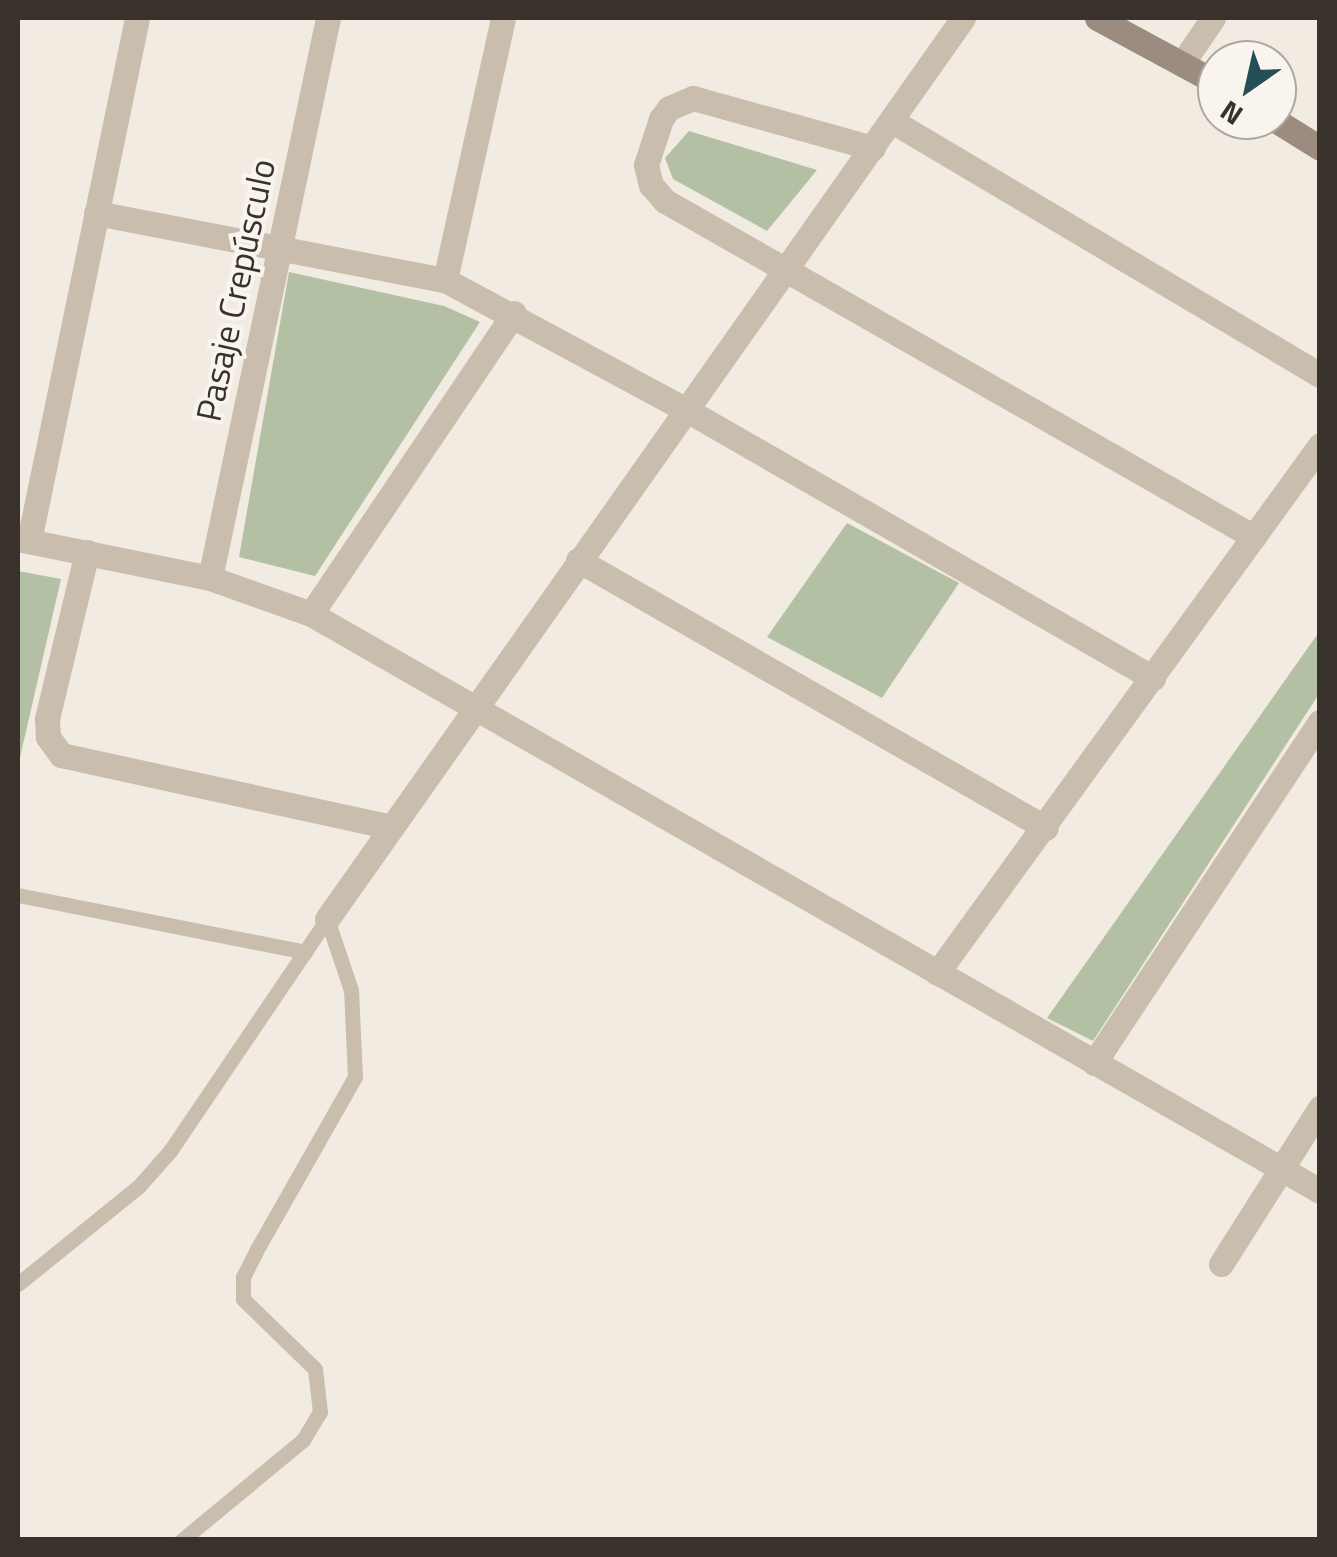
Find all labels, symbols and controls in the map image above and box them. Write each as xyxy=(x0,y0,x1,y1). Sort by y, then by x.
north arrow xyxy=(1197,40,1297,140)
text: N xyxy=(1211,90,1251,137)
street label: Pasaje Crepúsculo xyxy=(187,155,283,425)

